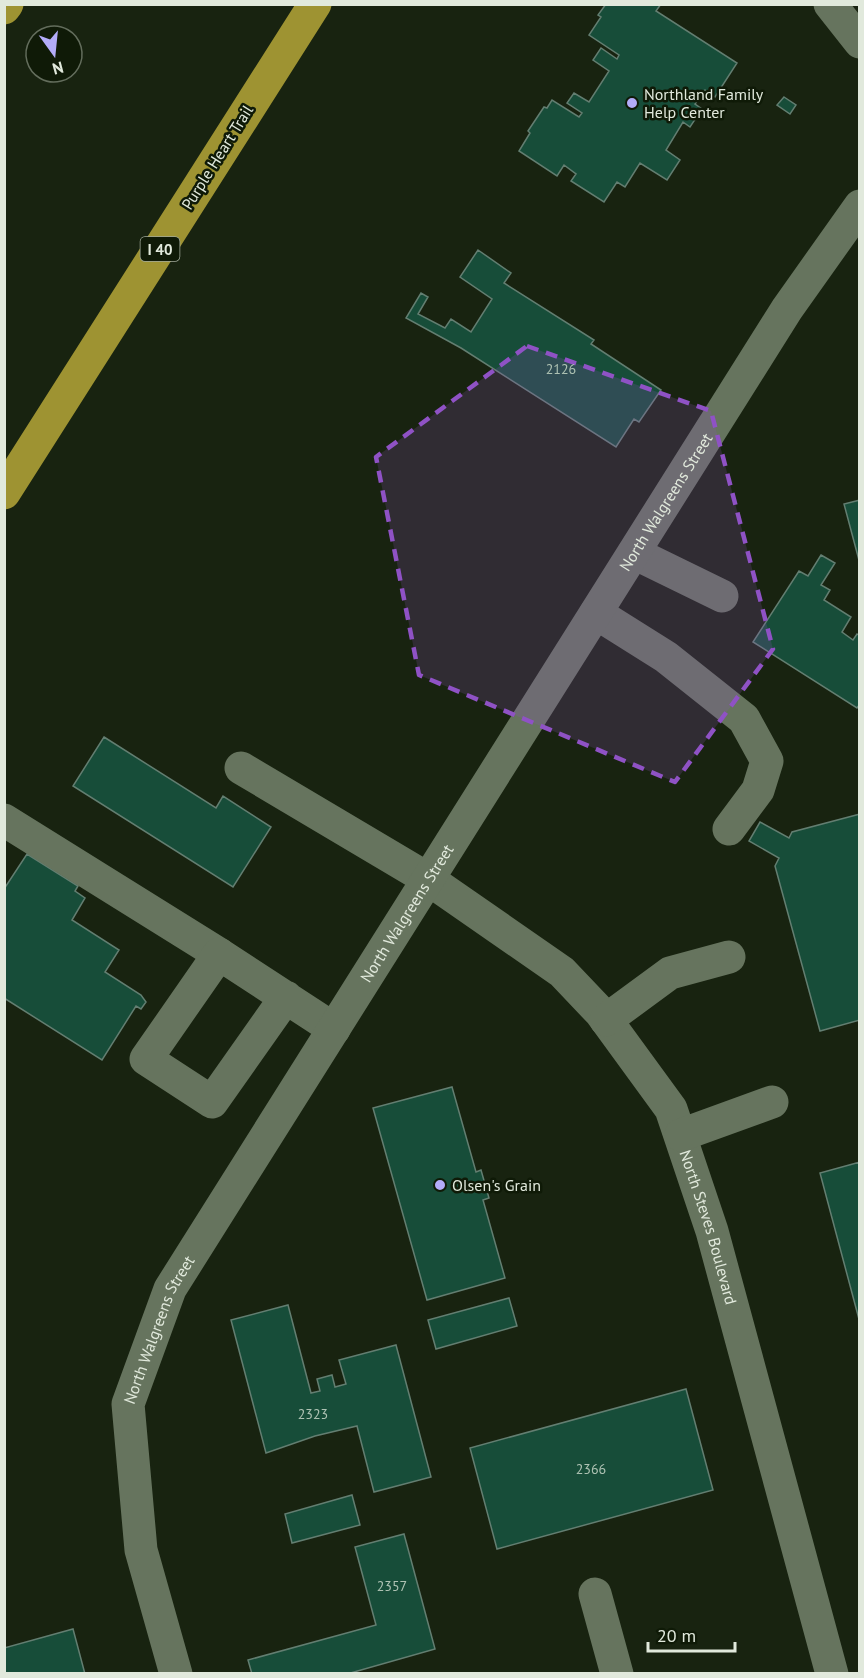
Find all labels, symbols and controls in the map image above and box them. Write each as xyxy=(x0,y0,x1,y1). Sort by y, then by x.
north arrow xyxy=(24,24,84,84)
text: N xyxy=(50,57,66,80)
place label: Northland Family Help Center xyxy=(644,84,764,122)
marker: Northland Family Help Center xyxy=(625,96,639,110)
street label: Purple Heart Trail xyxy=(177,101,257,213)
road number: I 40 xyxy=(140,237,180,261)
house number: 2126 xyxy=(546,360,576,378)
street label: North Walgreens Street xyxy=(615,429,717,575)
street label: North Walgreens Street xyxy=(356,840,458,986)
street label: North Steves Boulevard xyxy=(675,1147,741,1307)
place label: Olsen's Grain xyxy=(452,1175,541,1195)
marker: Olsen's Grain xyxy=(433,1178,447,1192)
street label: North Walgreens Street xyxy=(119,1251,199,1407)
house number: 2323 xyxy=(298,1405,328,1423)
house number: 2366 xyxy=(576,1460,606,1478)
house number: 2357 xyxy=(377,1577,407,1595)
scale bar xyxy=(648,1615,735,1653)
text: 20 m xyxy=(657,1624,696,1647)

